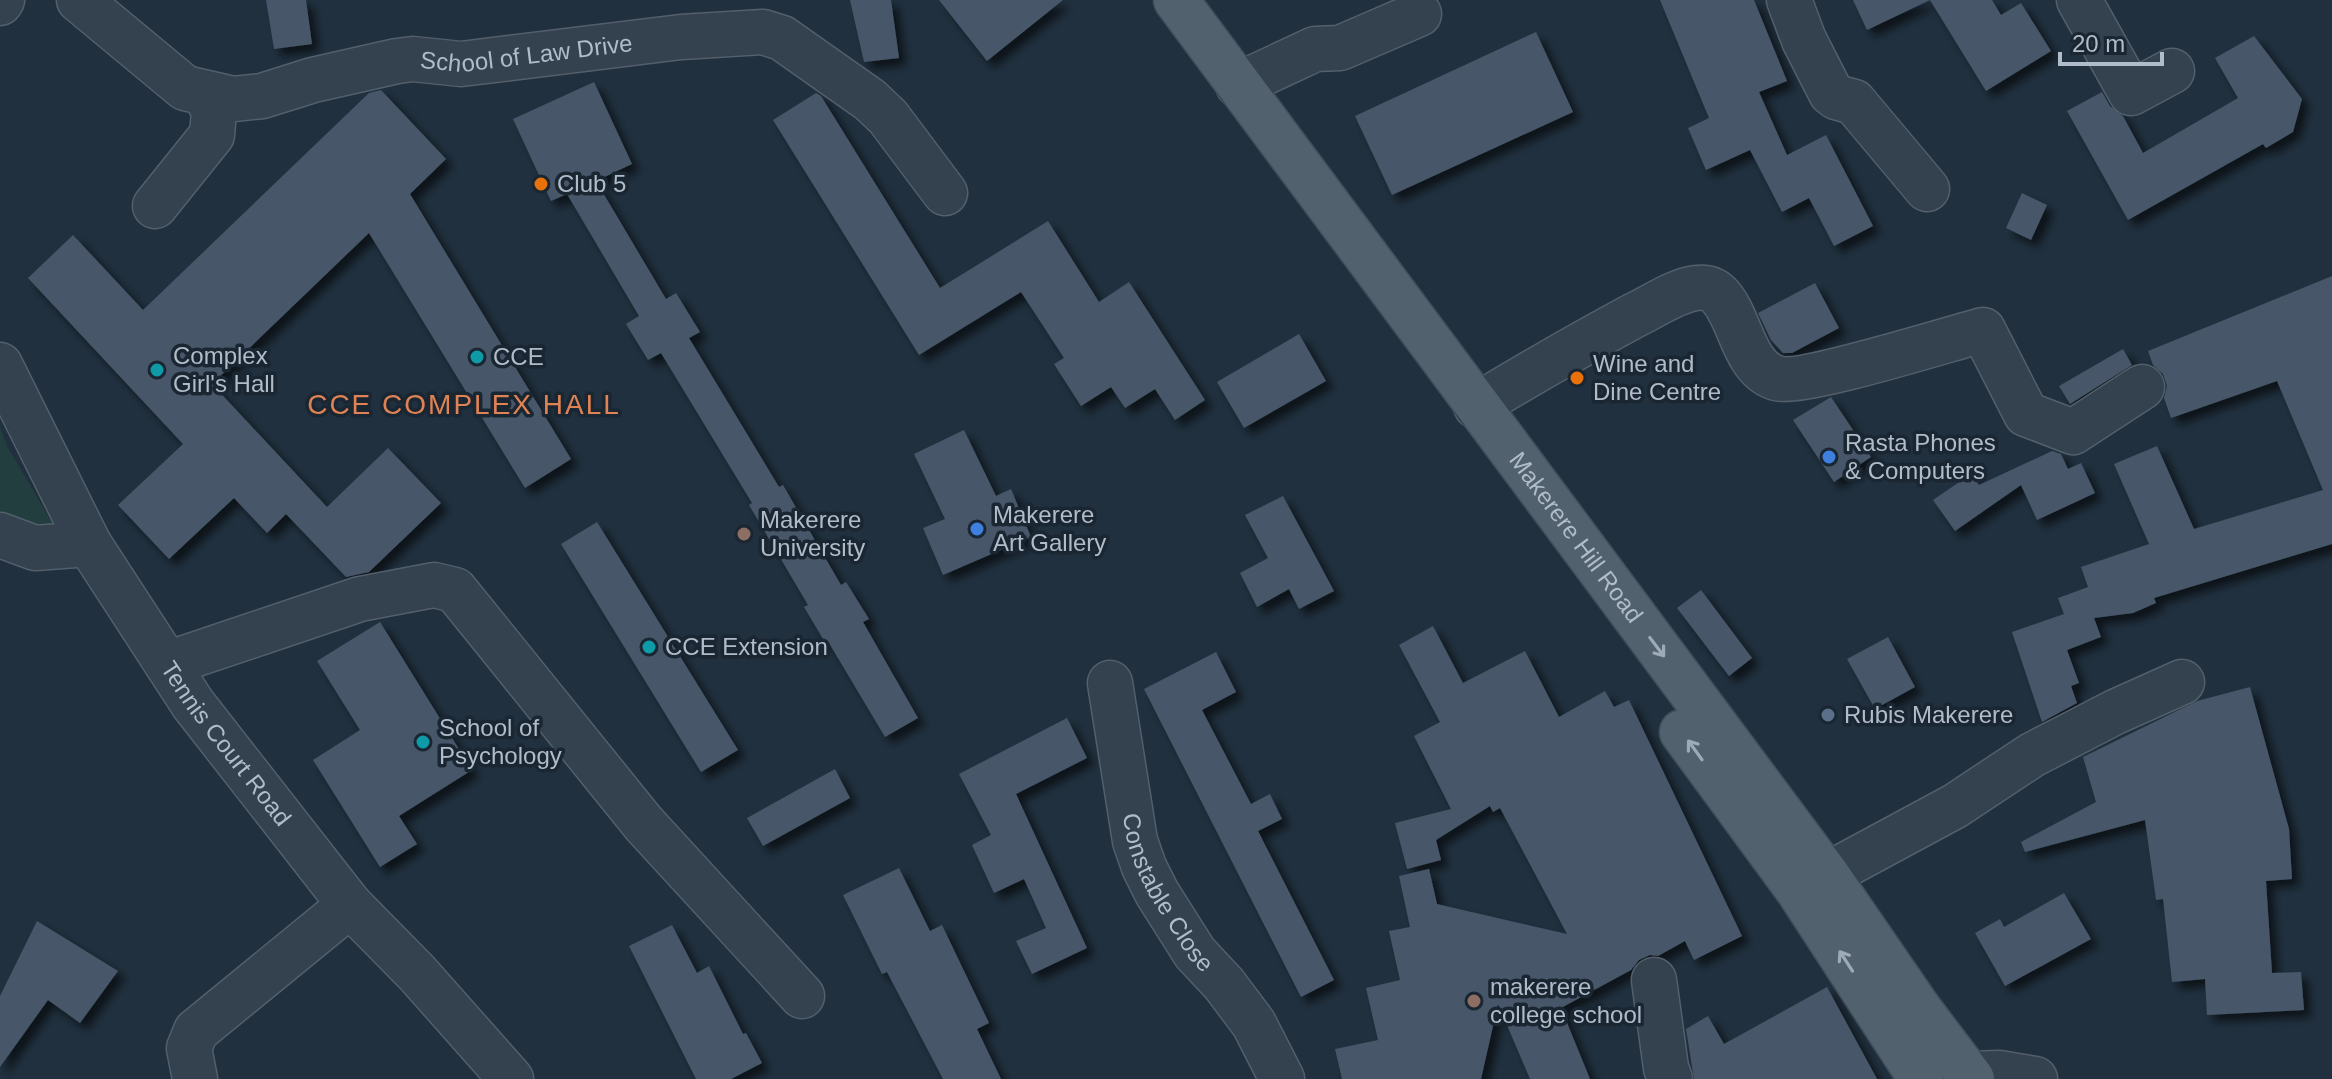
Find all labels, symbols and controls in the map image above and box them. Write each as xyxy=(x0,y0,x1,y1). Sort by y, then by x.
scale bar xyxy=(2060,16,2162,66)
street label: School of Law Drive xyxy=(419,29,634,77)
text: 20 m xyxy=(2072,30,2125,57)
place label: Club 5 xyxy=(557,170,626,197)
marker: Club 5 xyxy=(532,175,550,193)
place label: Complex Girl's Hall xyxy=(173,342,275,397)
place label: CCE xyxy=(493,343,544,370)
marker: CCE xyxy=(468,348,486,366)
place label: Wine and Dine Centre xyxy=(1593,350,1721,405)
marker: Complex Girl's Hall xyxy=(148,361,166,379)
marker: Wine and Dine Centre xyxy=(1568,369,1586,387)
district label: CCE COMPLEX HALL xyxy=(307,389,621,420)
place label: Rasta Phones & Computers xyxy=(1845,429,1996,484)
street label: Makerere Hill Road xyxy=(1504,447,1649,628)
marker: Rasta Phones & Computers xyxy=(1820,448,1838,466)
place label: Makerere Art Gallery xyxy=(993,501,1106,556)
place label: Makerere University xyxy=(760,506,865,561)
marker: Makerere Art Gallery xyxy=(968,520,986,538)
marker: Makerere University xyxy=(735,525,753,543)
place label: CCE Extension xyxy=(665,633,828,660)
one-way arrow xyxy=(1648,636,1665,658)
marker: CCE Extension xyxy=(640,638,658,656)
street label: Tennis Court Road xyxy=(156,656,297,831)
place label: Rubis Makerere xyxy=(1844,701,2013,728)
marker: Rubis Makerere xyxy=(1819,706,1837,724)
place label: School of Psychology xyxy=(439,714,562,769)
marker: School of Psychology xyxy=(414,733,432,751)
one-way arrow xyxy=(1687,739,1703,761)
street label: Constable Close xyxy=(1118,811,1219,977)
one-way arrow xyxy=(1837,951,1854,973)
place label: makerere college school xyxy=(1490,973,1642,1028)
marker: makerere college school xyxy=(1465,992,1483,1010)

